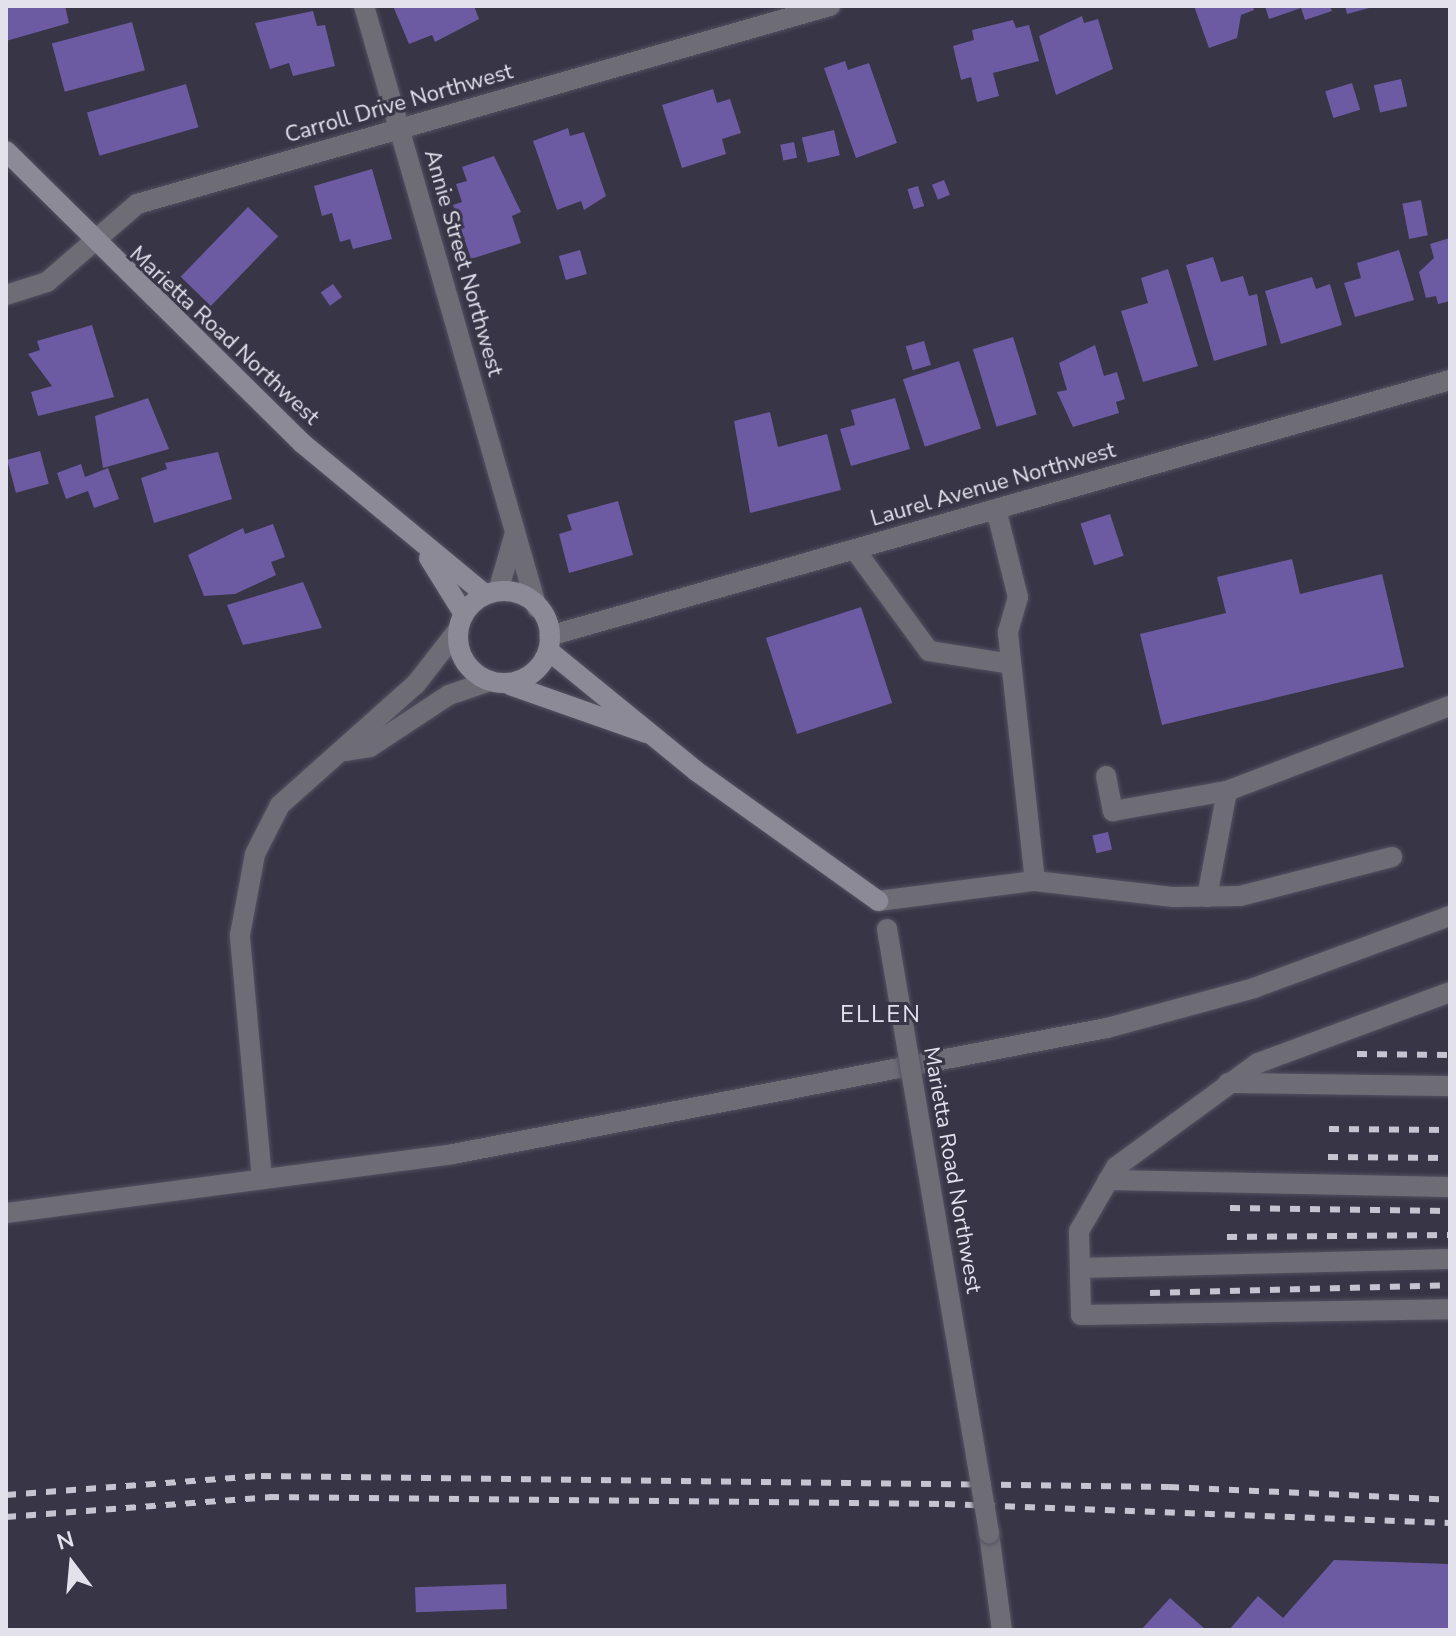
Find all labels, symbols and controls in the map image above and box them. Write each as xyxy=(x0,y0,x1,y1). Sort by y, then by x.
street label: Carroll Drive Northwest xyxy=(282,59,516,149)
street label: Annie Street Northwest xyxy=(418,147,508,379)
street label: Marietta Road Northwest xyxy=(124,241,324,431)
street label: Laurel Avenue Northwest xyxy=(868,437,1118,533)
district label: ELLEN xyxy=(840,1001,922,1029)
street label: Marietta Road Northwest xyxy=(917,1045,987,1295)
north arrow xyxy=(32,1524,112,1604)
text: N xyxy=(53,1524,77,1558)

